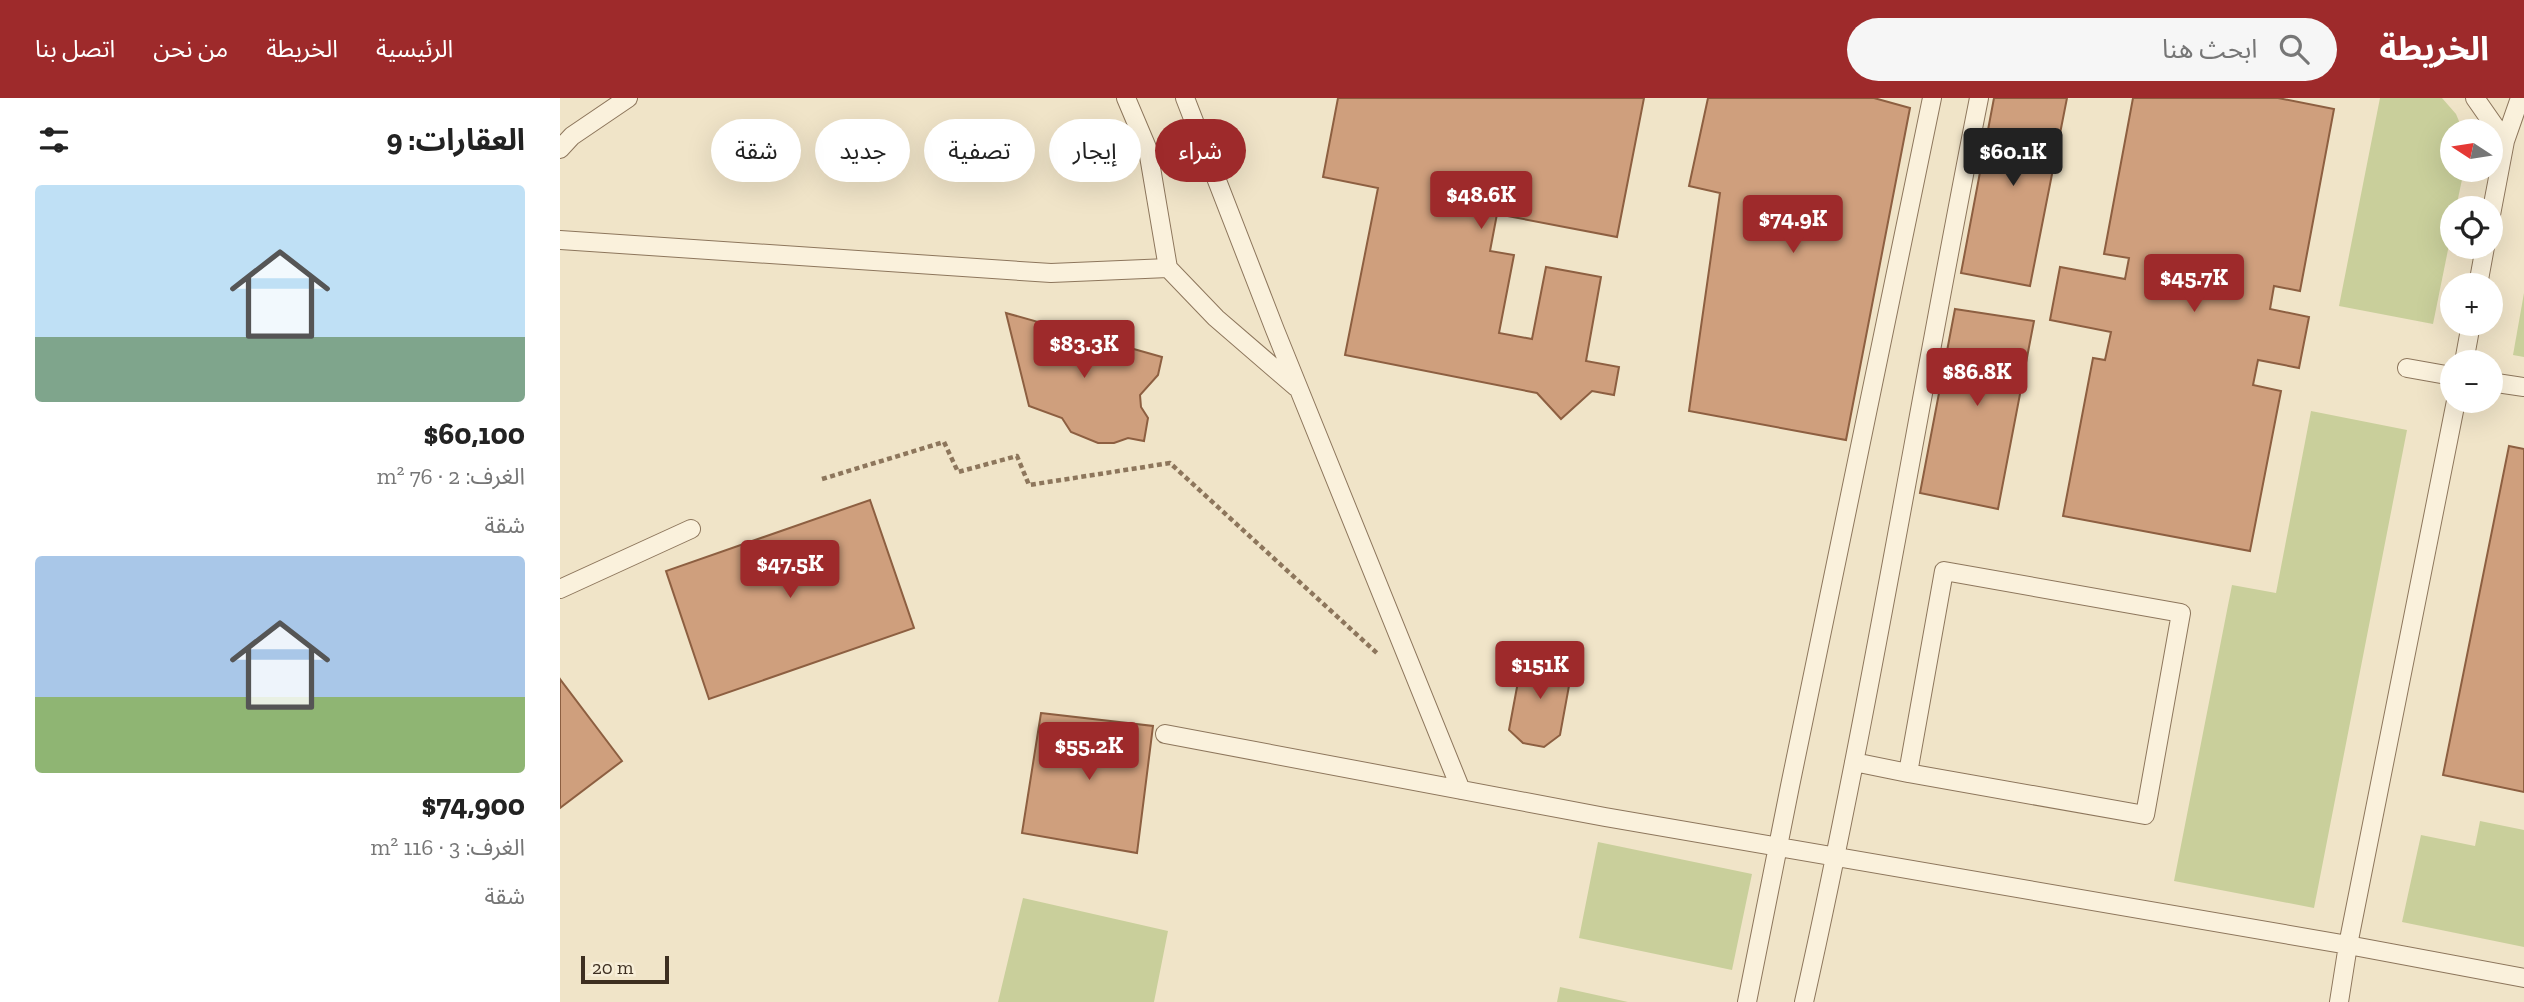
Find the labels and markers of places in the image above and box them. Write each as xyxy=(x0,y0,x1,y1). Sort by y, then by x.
pin: $60.1K xyxy=(1956,129,2070,188)
pin: $48.6K xyxy=(1424,172,1538,231)
pin: $74.9K xyxy=(1736,195,1850,255)
pin: $45.7K xyxy=(2137,254,2251,314)
pin: $83.3K xyxy=(1027,320,1141,380)
pin: $86.8K xyxy=(1920,348,2034,408)
pin: $47.5K xyxy=(733,540,847,600)
pin: $151K xyxy=(1491,642,1589,701)
pin: $55.2K xyxy=(1032,722,1146,782)

